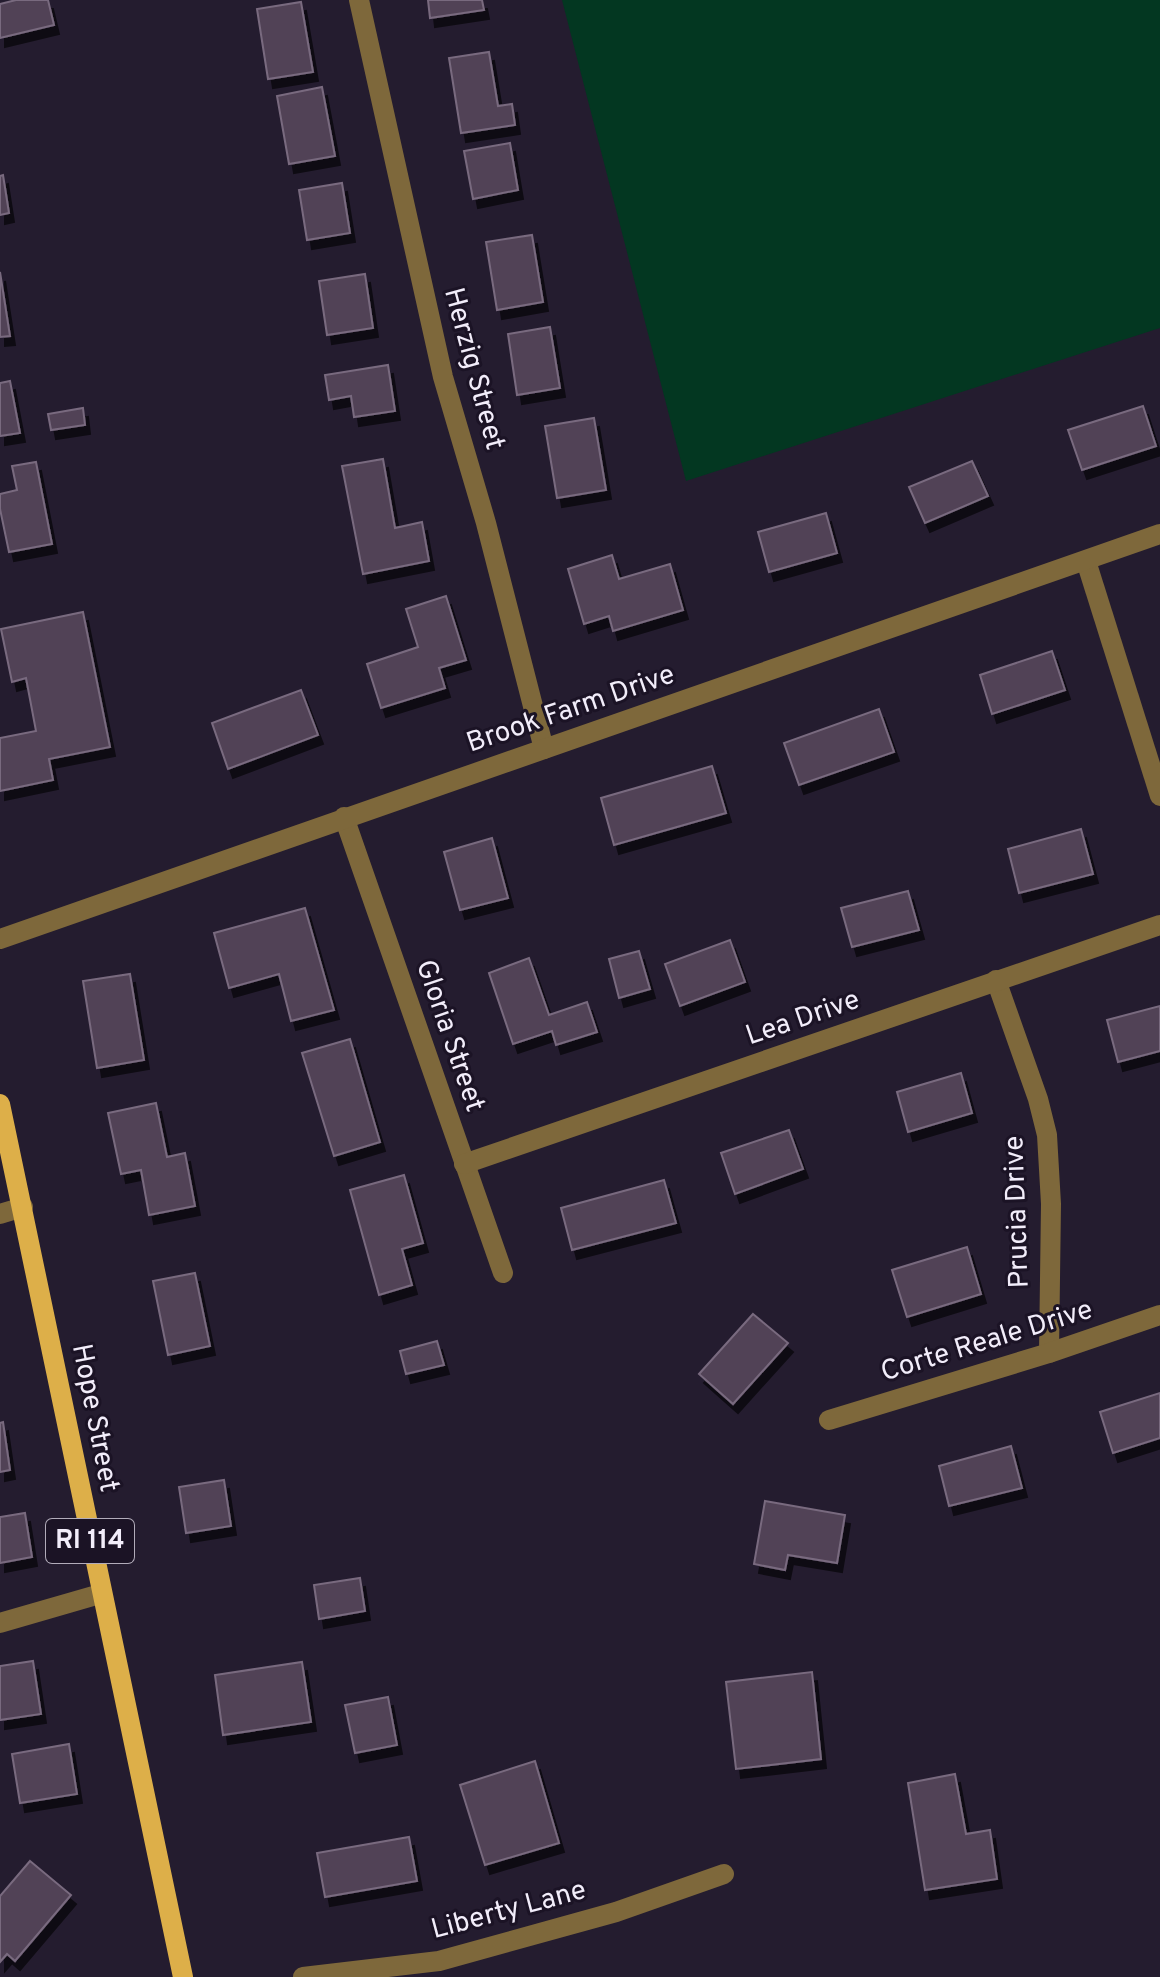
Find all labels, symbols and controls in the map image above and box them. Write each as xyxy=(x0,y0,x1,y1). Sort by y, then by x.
street label: Herzig Street xyxy=(434,284,512,454)
street label: Brook Farm Drive xyxy=(462,658,680,762)
street label: Gloria Street xyxy=(406,955,492,1117)
street label: Lea Drive xyxy=(741,983,865,1055)
street label: Prucia Drive xyxy=(997,1135,1039,1289)
street label: Corte Reale Drive xyxy=(877,1293,1097,1391)
street label: Hope Street xyxy=(62,1341,126,1495)
road number: RI 114 xyxy=(46,1519,134,1563)
street label: Liberty Lane xyxy=(428,1873,590,1949)

